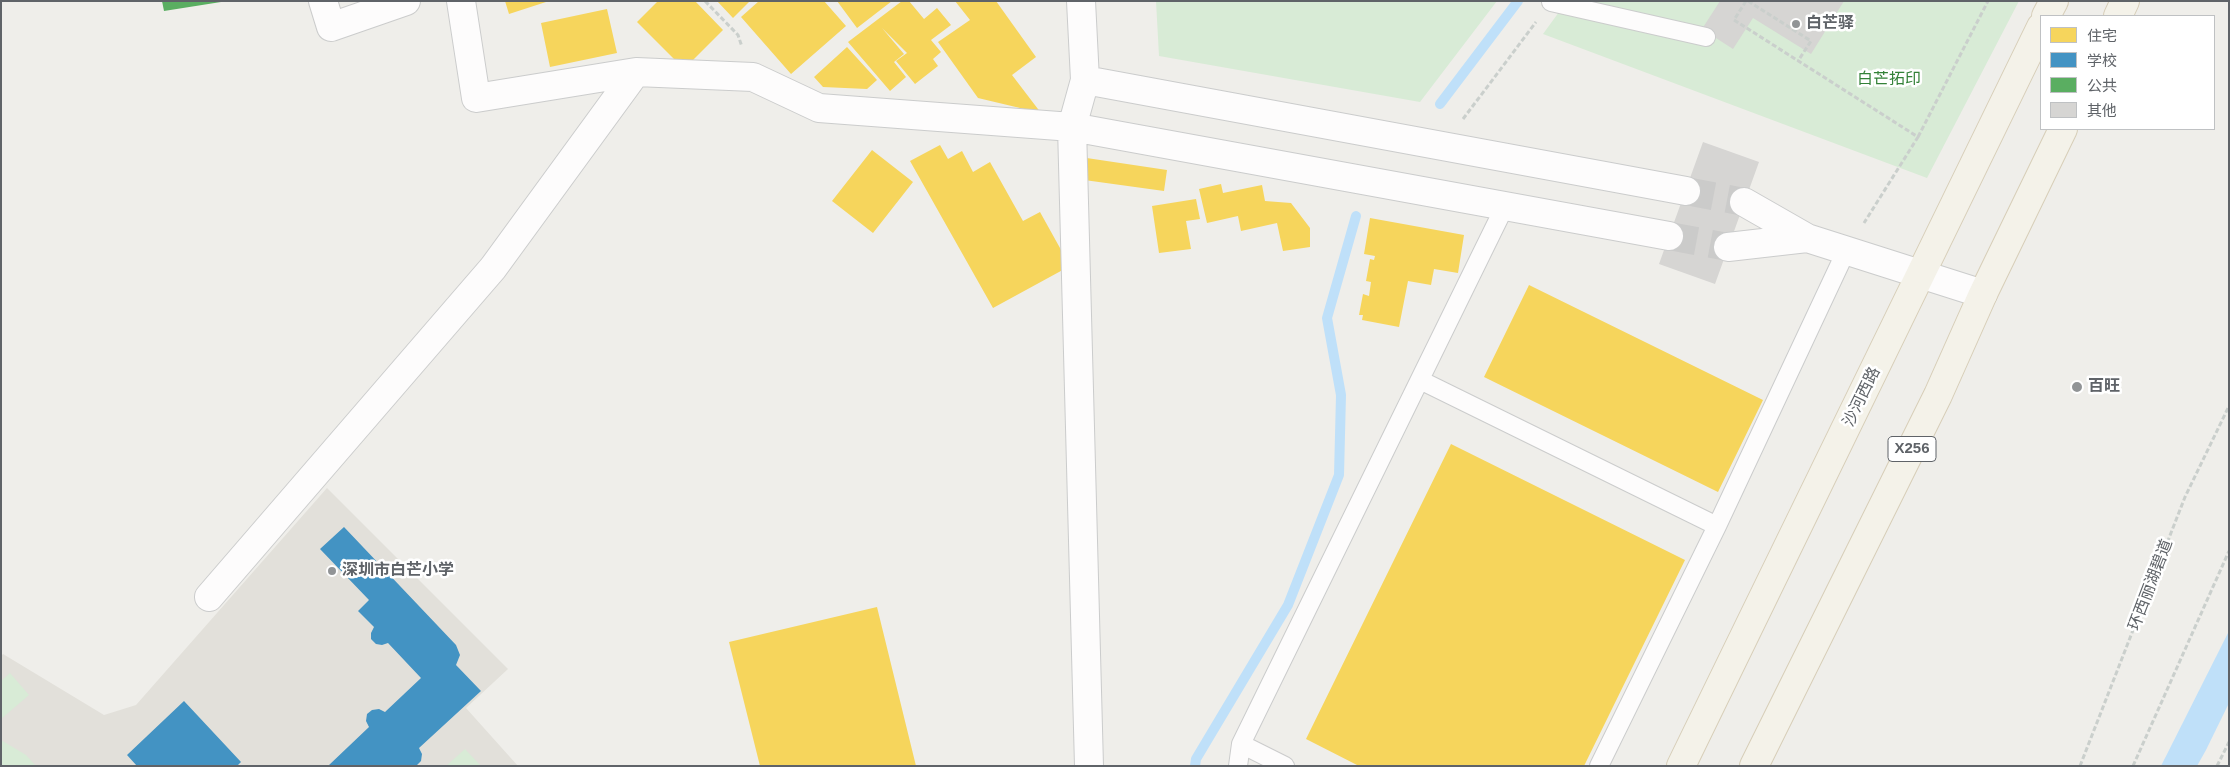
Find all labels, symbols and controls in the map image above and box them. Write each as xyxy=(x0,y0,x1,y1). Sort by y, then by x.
place label: 白芒驿 xyxy=(1806,14,1854,34)
legend xyxy=(2040,15,2215,130)
marker: 白芒驿 xyxy=(1790,18,1802,30)
text: 住宅 xyxy=(2087,27,2117,44)
text: 学校 xyxy=(2087,52,2117,69)
park label: 白芒拓印 xyxy=(1857,70,1921,90)
text: 公共 xyxy=(2087,77,2117,94)
text: 其他 xyxy=(2087,102,2117,119)
street label: 沙河西路 xyxy=(1839,364,1885,430)
place label: 百旺 xyxy=(2088,377,2120,397)
marker: 百旺 xyxy=(2070,380,2084,394)
road number: X256 xyxy=(1888,436,1936,462)
street label: 环西丽湖碧道 xyxy=(2125,537,2177,633)
place label: 深圳市白芒小学 xyxy=(342,561,454,581)
marker: 深圳市白芒小学 xyxy=(326,565,338,577)

